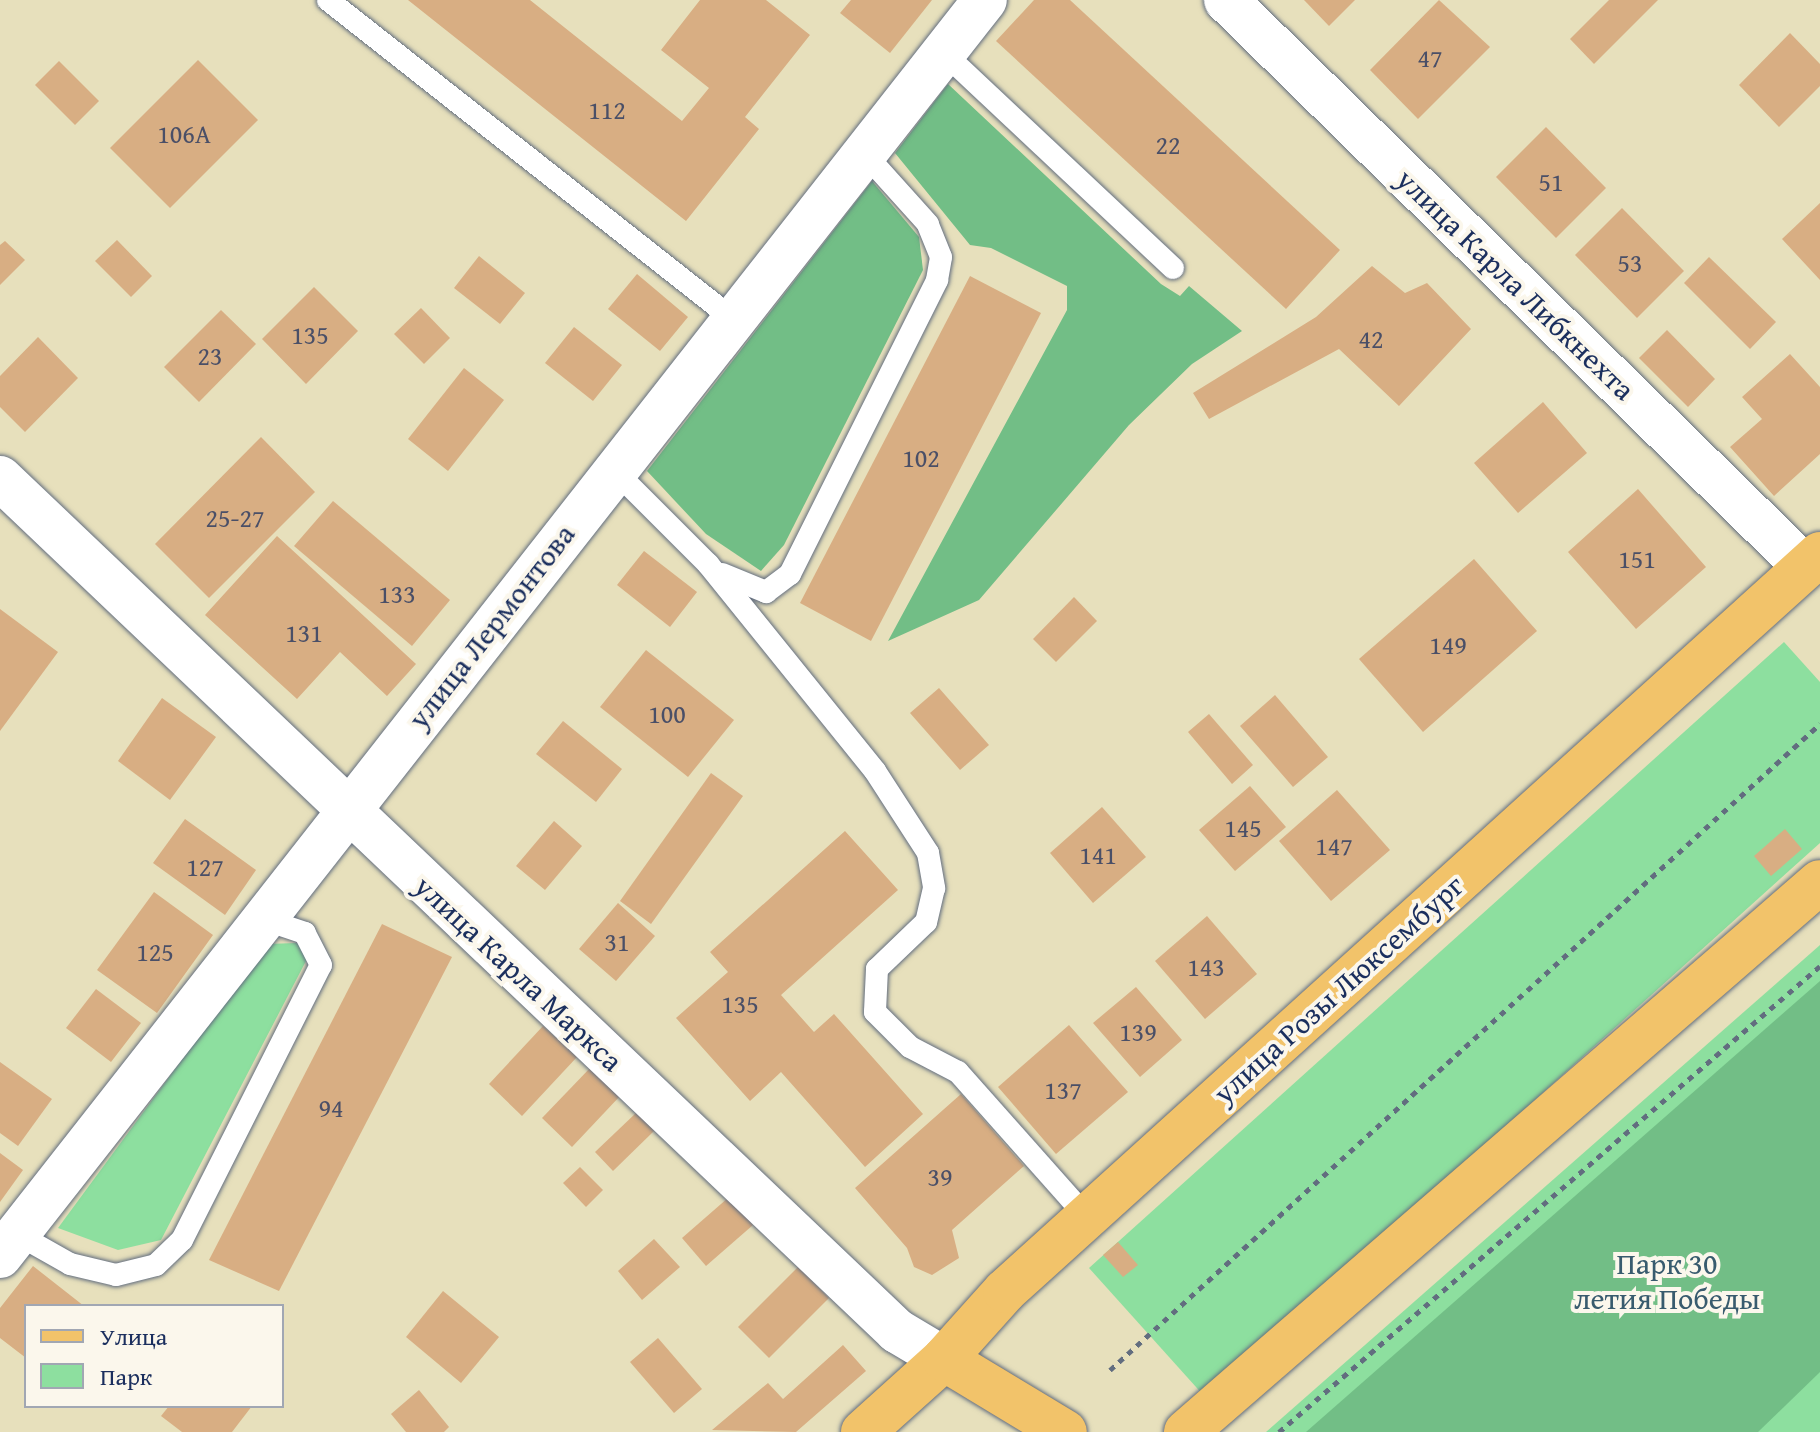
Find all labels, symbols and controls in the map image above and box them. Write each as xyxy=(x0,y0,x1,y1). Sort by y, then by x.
house number: 47 xyxy=(1417,42,1443,74)
house number: 112 xyxy=(588,94,626,126)
house number: 106А xyxy=(157,118,211,150)
house number: 22 xyxy=(1155,129,1181,161)
street label: улица Карла Либкнехта xyxy=(1389,161,1643,407)
house number: 51 xyxy=(1538,166,1564,198)
house number: 53 xyxy=(1617,247,1643,279)
house number: 135 xyxy=(291,319,329,351)
house number: 42 xyxy=(1358,323,1384,355)
house number: 23 xyxy=(197,340,223,372)
house number: 102 xyxy=(902,442,940,474)
house number: 25-27 xyxy=(206,502,264,534)
street label: улица Лермонтова xyxy=(400,517,582,735)
house number: 151 xyxy=(1618,543,1656,575)
house number: 133 xyxy=(378,578,416,610)
house number: 131 xyxy=(285,617,323,649)
house number: 149 xyxy=(1429,629,1467,661)
house number: 100 xyxy=(648,698,686,730)
house number: 145 xyxy=(1224,812,1262,844)
house number: 147 xyxy=(1315,830,1353,862)
house number: 141 xyxy=(1079,839,1117,871)
house number: 127 xyxy=(186,851,224,883)
street label: улица Карла Маркса xyxy=(408,867,630,1079)
street label: улица Розы Люксембург xyxy=(1205,867,1471,1111)
house number: 31 xyxy=(604,926,630,958)
house number: 125 xyxy=(136,936,174,968)
house number: 143 xyxy=(1187,951,1225,983)
house number: 135 xyxy=(721,988,759,1020)
house number: 139 xyxy=(1119,1016,1157,1048)
house number: 137 xyxy=(1044,1074,1082,1106)
house number: 94 xyxy=(318,1092,344,1124)
house number: 39 xyxy=(927,1161,953,1193)
park label: Парк 30 летия Победы xyxy=(1574,1245,1760,1316)
legend xyxy=(24,1304,284,1408)
text: Улица xyxy=(100,1319,167,1354)
text: Парк xyxy=(100,1359,152,1394)

